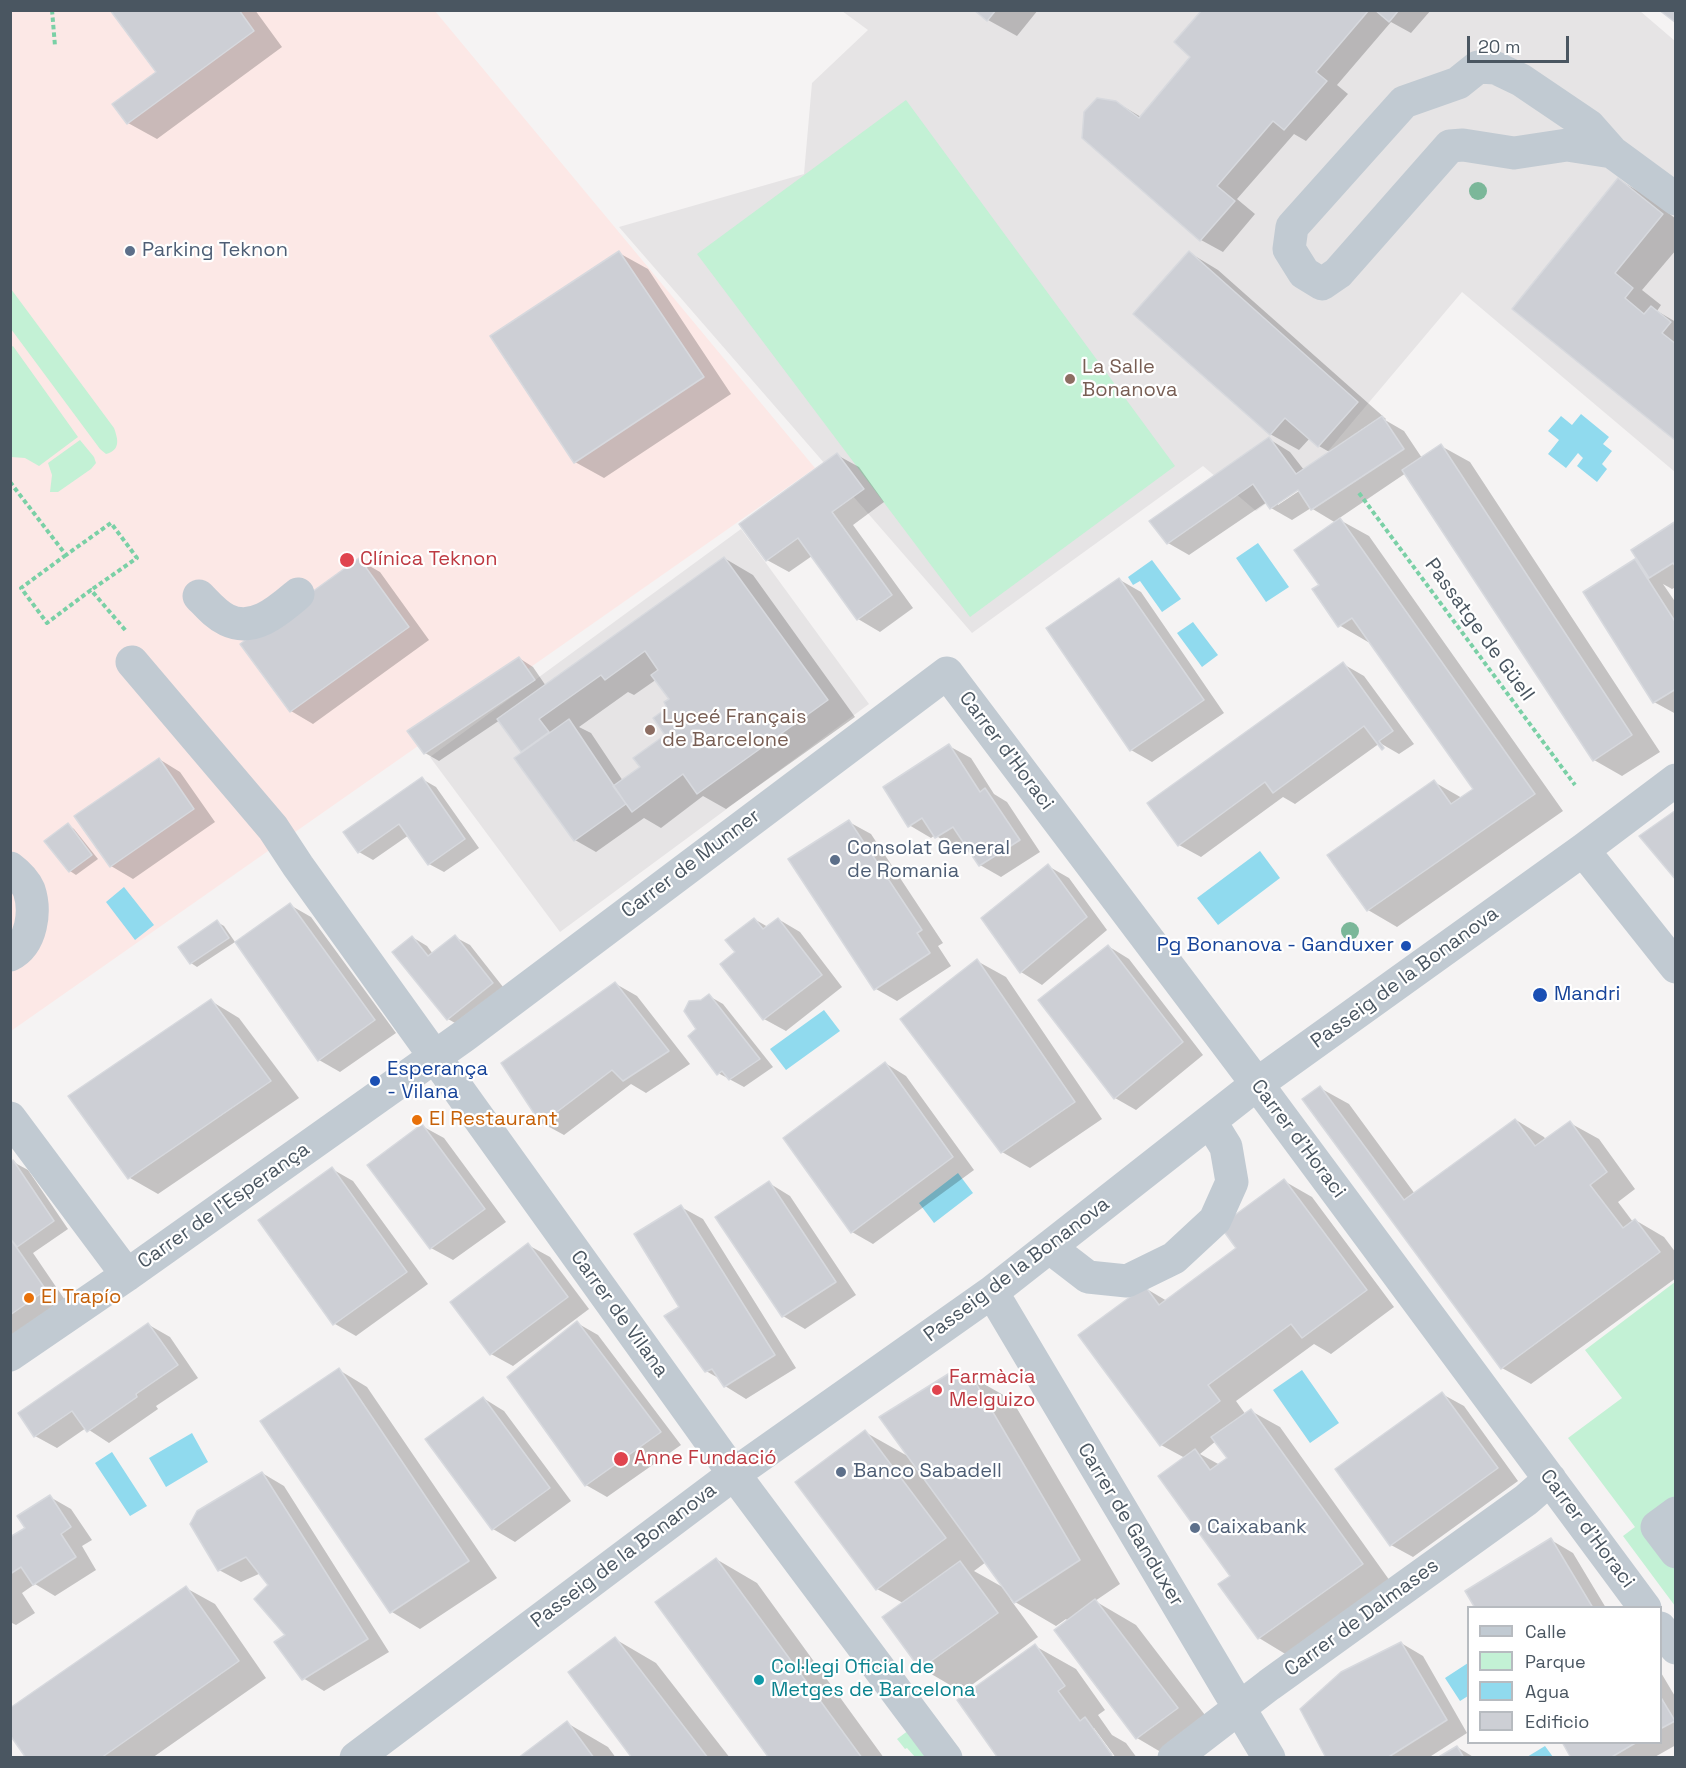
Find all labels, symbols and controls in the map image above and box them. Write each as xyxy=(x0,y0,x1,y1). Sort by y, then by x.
scale bar xyxy=(1470,24,1572,62)
text: 20 m xyxy=(1478,35,1521,58)
place label: Parking Teknon xyxy=(142,239,288,263)
marker: Parking Teknon xyxy=(123,244,137,258)
place label: La Salle Bonanova xyxy=(1082,356,1178,403)
marker: La Salle Bonanova xyxy=(1063,372,1077,386)
place label: Clínica Teknon xyxy=(360,548,498,572)
marker: Clínica Teknon xyxy=(338,551,356,569)
street label: Passatge de Güell xyxy=(1419,554,1539,706)
street label: Carrer d'Horaci xyxy=(954,687,1058,815)
place label: Lyceé Français de Barcelone xyxy=(662,706,807,753)
marker: Lyceé Français de Barcelone xyxy=(643,723,657,737)
street label: Carrer de Munner xyxy=(617,804,765,924)
place label: Consolat General de Romania xyxy=(847,837,1010,884)
marker: Consolat General de Romania xyxy=(828,853,842,867)
street label: Passeig de la Bonanova xyxy=(1307,902,1503,1054)
place label: Pg Bonanova - Ganduxer xyxy=(1157,934,1394,958)
marker: Pg Bonanova - Ganduxer xyxy=(1399,939,1413,953)
place label: Mandri xyxy=(1554,983,1620,1007)
marker: Mandri xyxy=(1531,986,1549,1004)
place label: Esperança - Vilana xyxy=(387,1058,488,1105)
marker: Esperança - Vilana xyxy=(368,1074,382,1088)
street label: Carrer d'Horaci xyxy=(1246,1075,1350,1203)
place label: El Restaurant xyxy=(429,1108,558,1132)
marker: El Restaurant xyxy=(410,1113,424,1127)
street label: Carrer de l'Esperança xyxy=(133,1138,315,1274)
street label: Passeig de la Bonanova xyxy=(920,1192,1114,1348)
street label: Carrer de Vilana xyxy=(565,1246,673,1382)
place label: El Trapío xyxy=(41,1286,121,1310)
marker: El Trapío xyxy=(22,1291,36,1305)
place label: Farmàcia Melguizo xyxy=(949,1366,1035,1413)
marker: Farmàcia Melguizo xyxy=(930,1383,944,1397)
street label: Carrer de Ganduxer xyxy=(1072,1439,1188,1611)
place label: Anne Fundació xyxy=(634,1447,777,1471)
marker: Anne Fundació xyxy=(612,1450,630,1468)
place label: Banco Sabadell xyxy=(853,1460,1002,1484)
marker: Banco Sabadell xyxy=(834,1465,848,1479)
street label: Carrer d'Horaci xyxy=(1535,1465,1639,1593)
street label: Passeig de la Bonanova xyxy=(527,1478,721,1634)
place label: Caixabank xyxy=(1207,1516,1307,1540)
marker: Caixabank xyxy=(1188,1521,1202,1535)
street label: Carrer de Dalmases xyxy=(1280,1554,1444,1682)
legend xyxy=(1467,1606,1662,1744)
text: Calle xyxy=(1525,1620,1566,1643)
text: Parque xyxy=(1525,1650,1586,1673)
place label: Col·legi Oficial de Metges de Barcelona xyxy=(771,1656,976,1703)
marker: Col·legi Oficial de Metges de Barcelona xyxy=(752,1673,766,1687)
text: Agua xyxy=(1525,1680,1569,1703)
text: Edificio xyxy=(1525,1710,1589,1733)

